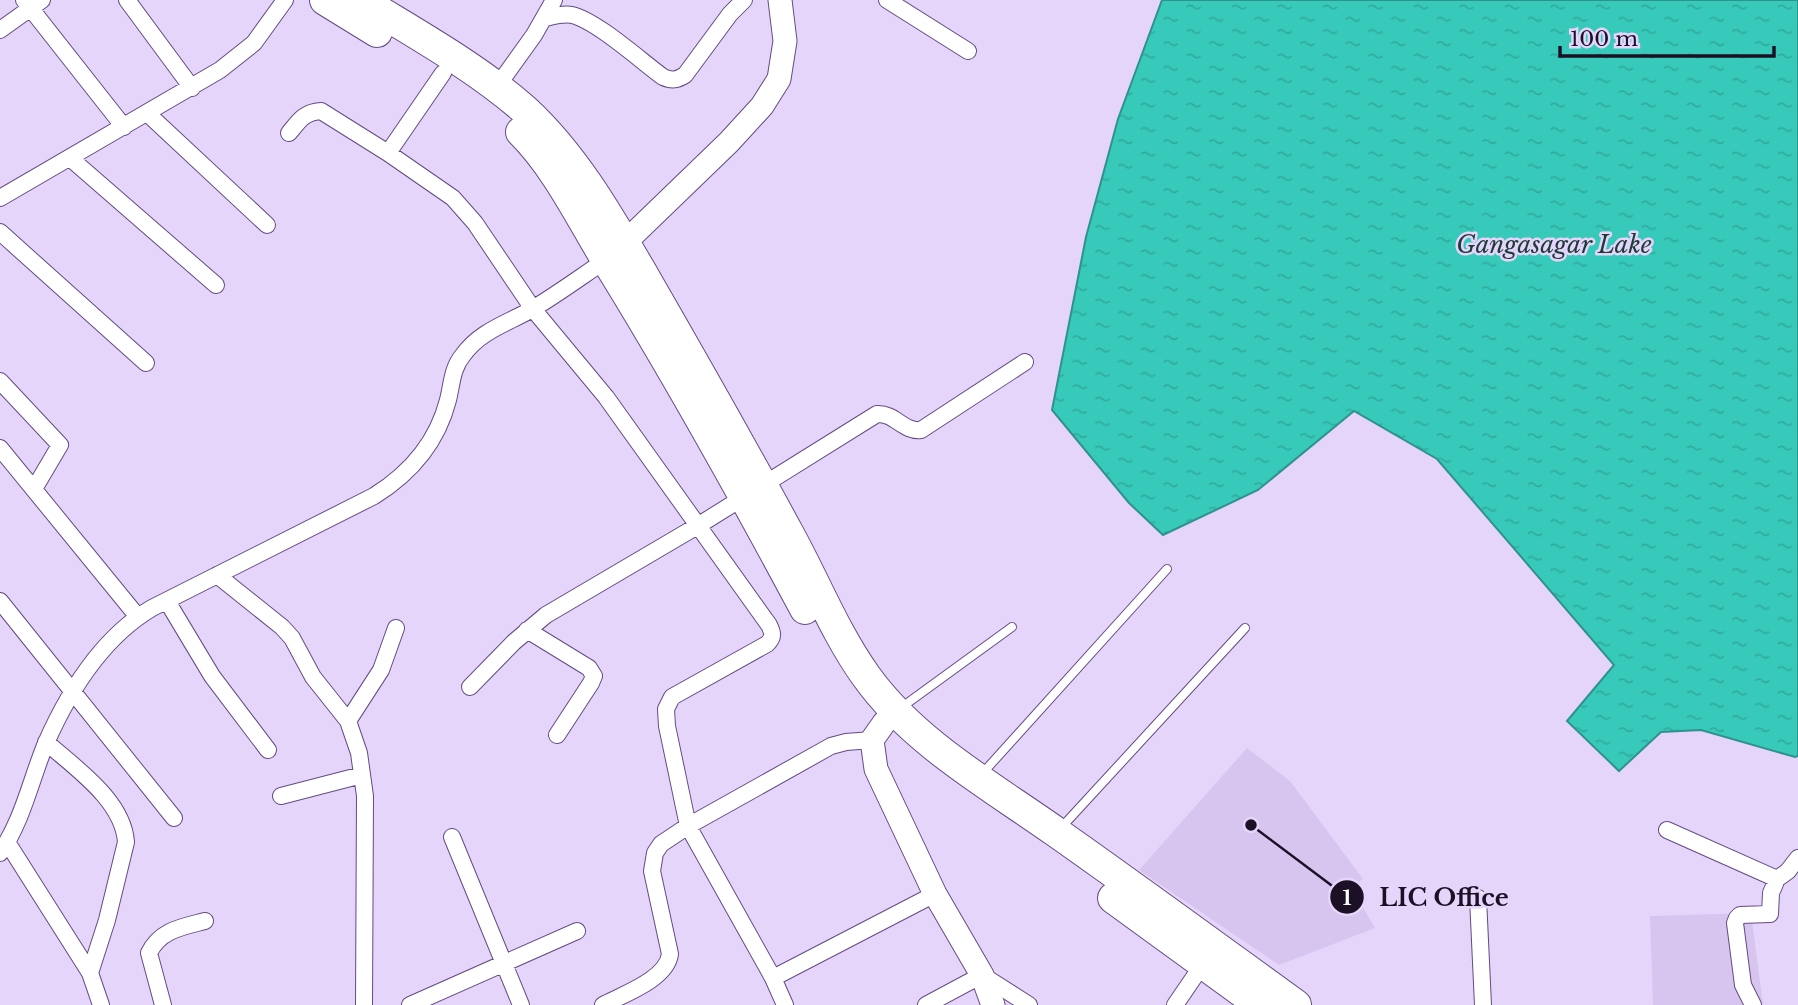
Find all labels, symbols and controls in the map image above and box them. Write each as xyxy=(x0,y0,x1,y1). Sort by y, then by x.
scale bar xyxy=(1560,14,1773,58)
text: 100 m xyxy=(1570,26,1638,52)
water label: Gangasagar Lake xyxy=(1456,230,1652,259)
callout: LIC Office xyxy=(1330,875,1522,920)
text: LIC Office xyxy=(1379,883,1509,912)
text: 1 xyxy=(1342,885,1352,911)

